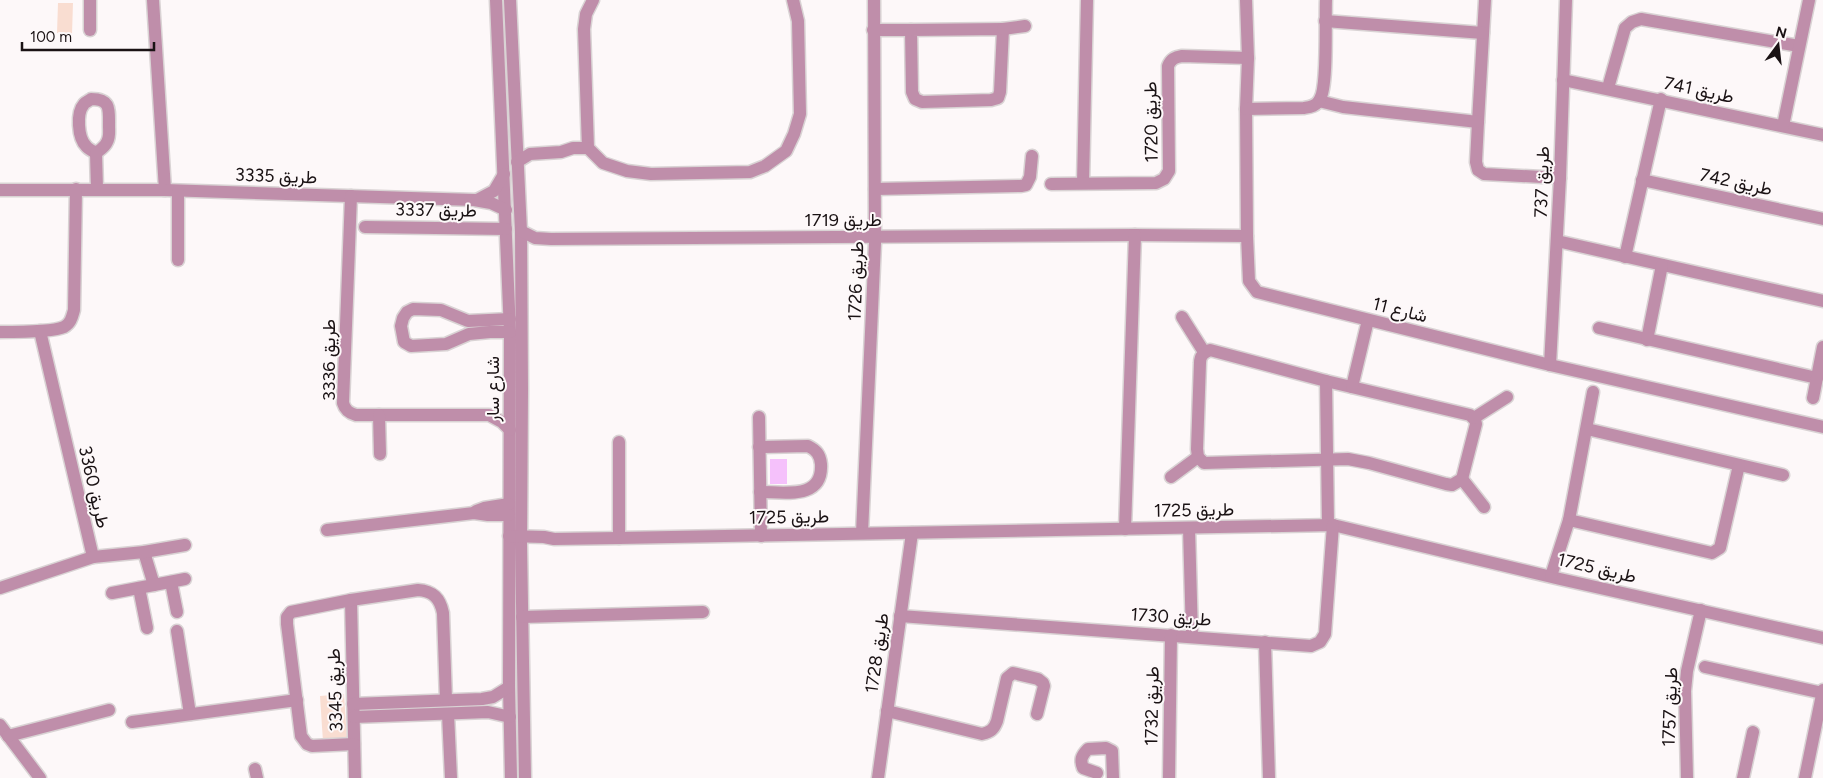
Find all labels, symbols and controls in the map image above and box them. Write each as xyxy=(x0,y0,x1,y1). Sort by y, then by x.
scale bar xyxy=(22,20,155,52)
north arrow xyxy=(1753,20,1803,70)
text: N xyxy=(1774,23,1789,43)
text: 100 m xyxy=(30,28,72,46)
street label: طريق 741 xyxy=(1662,72,1736,108)
street label: طريق 1720 xyxy=(1139,81,1163,163)
street label: طريق 737 xyxy=(1530,146,1554,218)
street label: طريق 3335 xyxy=(234,164,318,188)
street label: طريق 742 xyxy=(1698,164,1774,200)
street label: طريق 3337 xyxy=(395,198,477,222)
street label: طريق 1719 xyxy=(804,209,882,231)
street label: طريق 1726 xyxy=(844,241,868,321)
street label: شارع 11 xyxy=(1370,293,1430,328)
street label: طريق 3336 xyxy=(318,319,340,401)
street label: شارع سار xyxy=(482,356,505,423)
street label: طريق 3360 xyxy=(74,444,114,530)
street label: طريق 1725 xyxy=(1154,498,1234,522)
street label: طريق 1725 xyxy=(749,505,829,529)
street label: طريق 1725 xyxy=(1555,548,1639,588)
street label: طريق 1730 xyxy=(1130,603,1212,631)
street label: طريق 1728 xyxy=(860,611,894,695)
street label: طريق 3345 xyxy=(323,648,347,732)
street label: طريق 1732 xyxy=(1140,666,1164,746)
street label: طريق 1757 xyxy=(1658,667,1682,747)

